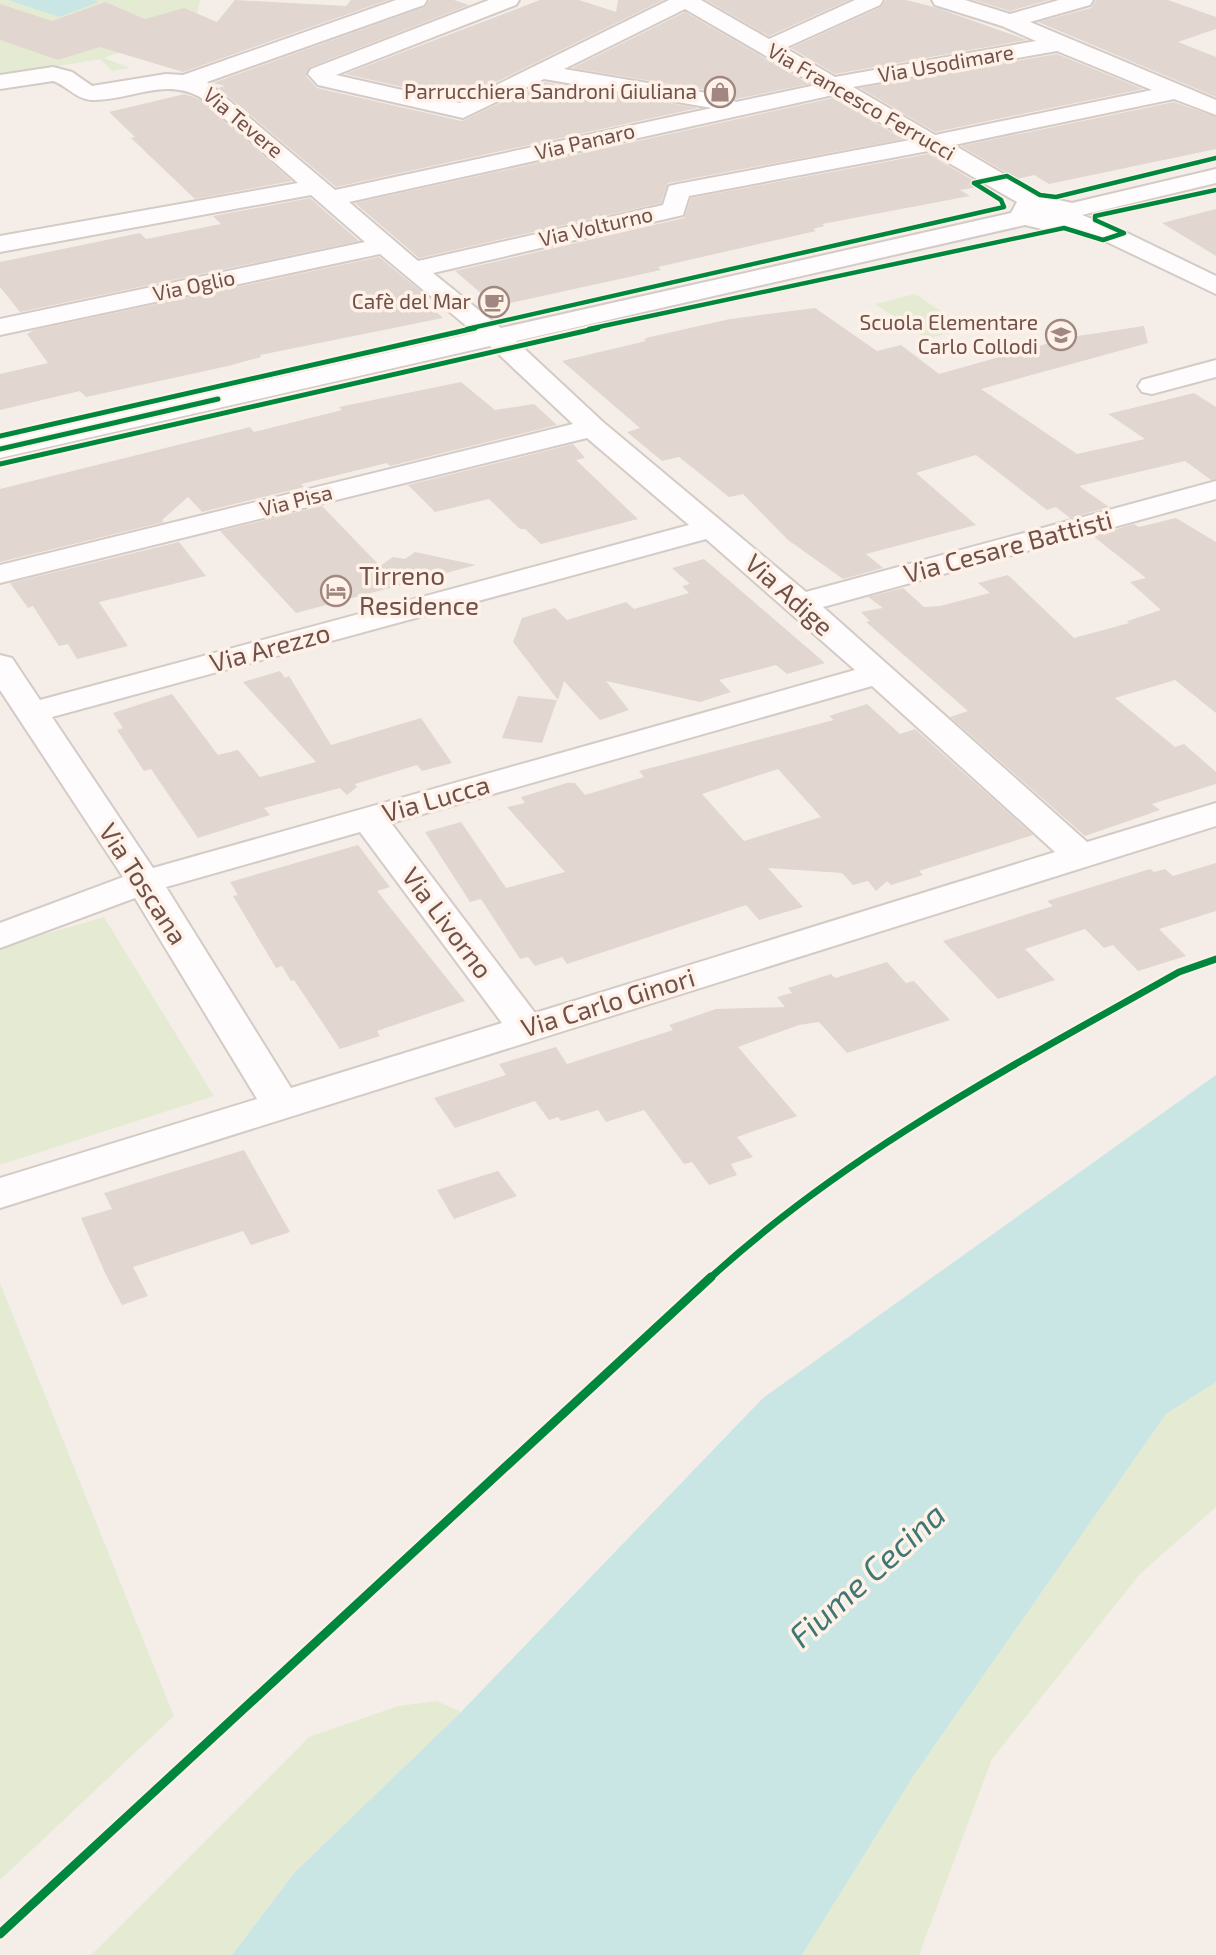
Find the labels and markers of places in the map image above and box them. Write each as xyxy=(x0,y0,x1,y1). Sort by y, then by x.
shop icon: Parrucchiera Sandroni Giuliana xyxy=(703,75,737,109)
place label: Parrucchiera Sandroni Giuliana xyxy=(404,78,697,103)
cafe icon: Cafè del Mar xyxy=(477,285,511,319)
place label: Cafè del Mar xyxy=(352,288,472,313)
place label: Scuola Elementare Carlo Collodi xyxy=(860,309,1038,358)
school or university icon: Scuola Elementare Carlo Collodi xyxy=(1044,318,1078,352)
place label: Tirreno Residence xyxy=(359,559,479,620)
hotel icon: Tirreno Residence xyxy=(319,574,353,608)

